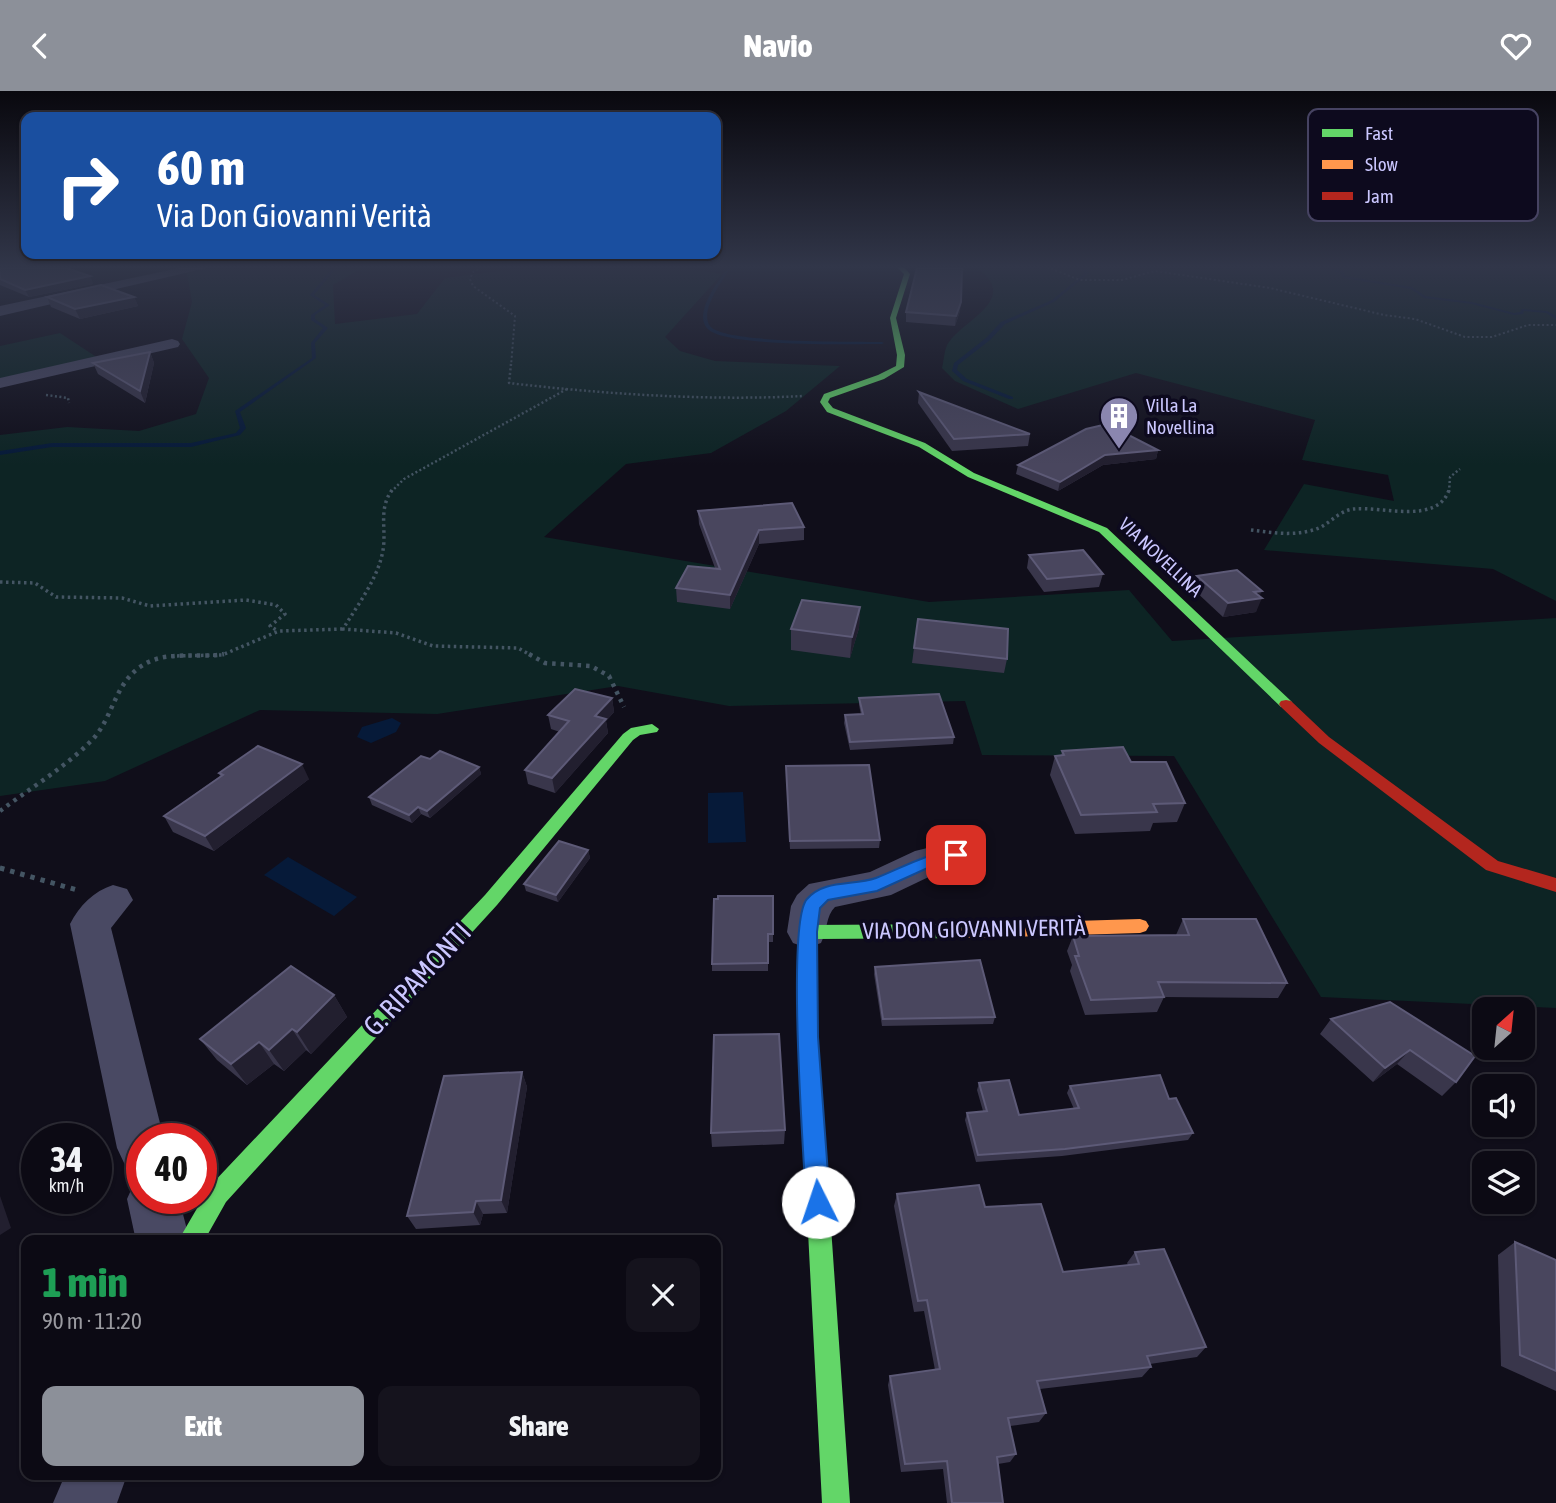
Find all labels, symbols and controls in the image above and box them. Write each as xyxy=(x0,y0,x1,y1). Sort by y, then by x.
icon: back xyxy=(21,27,59,65)
text: Navio xyxy=(743,27,813,64)
icon: heart xyxy=(1497,27,1535,65)
legend xyxy=(1308,109,1538,221)
text: Fast xyxy=(1365,122,1393,144)
text: 60 m xyxy=(157,139,245,195)
icon: right xyxy=(42,140,133,231)
text: Slow xyxy=(1365,153,1399,175)
text: Jam xyxy=(1365,185,1394,207)
text: Via Don Giovanni Verità xyxy=(157,197,432,234)
place label: Villa La Novellina xyxy=(1146,394,1215,438)
building icon: Villa La Novellina xyxy=(1098,395,1140,450)
street label: VIA NOVELLINA xyxy=(1115,513,1208,602)
pin xyxy=(926,825,986,885)
icon: arrive xyxy=(937,836,975,874)
street label: VIA DON GIOVANNI VERITÀ xyxy=(862,914,1086,944)
street label: G. RIPAMONTI xyxy=(357,916,477,1042)
north arrow xyxy=(1472,997,1535,1061)
map controls xyxy=(1472,997,1535,1214)
button: sound xyxy=(1472,1074,1535,1137)
speed limit sign: 40 xyxy=(126,1123,217,1214)
text: 34 xyxy=(50,1139,83,1179)
button: layers xyxy=(1472,1151,1535,1214)
position arrow xyxy=(781,1165,855,1239)
text: km/h xyxy=(49,1175,84,1196)
text: 1 min xyxy=(42,1258,128,1306)
button: close xyxy=(626,1258,700,1332)
text: 90 m · 11:20 xyxy=(42,1308,142,1334)
button: Exit xyxy=(42,1386,364,1466)
button: Share xyxy=(378,1386,700,1466)

